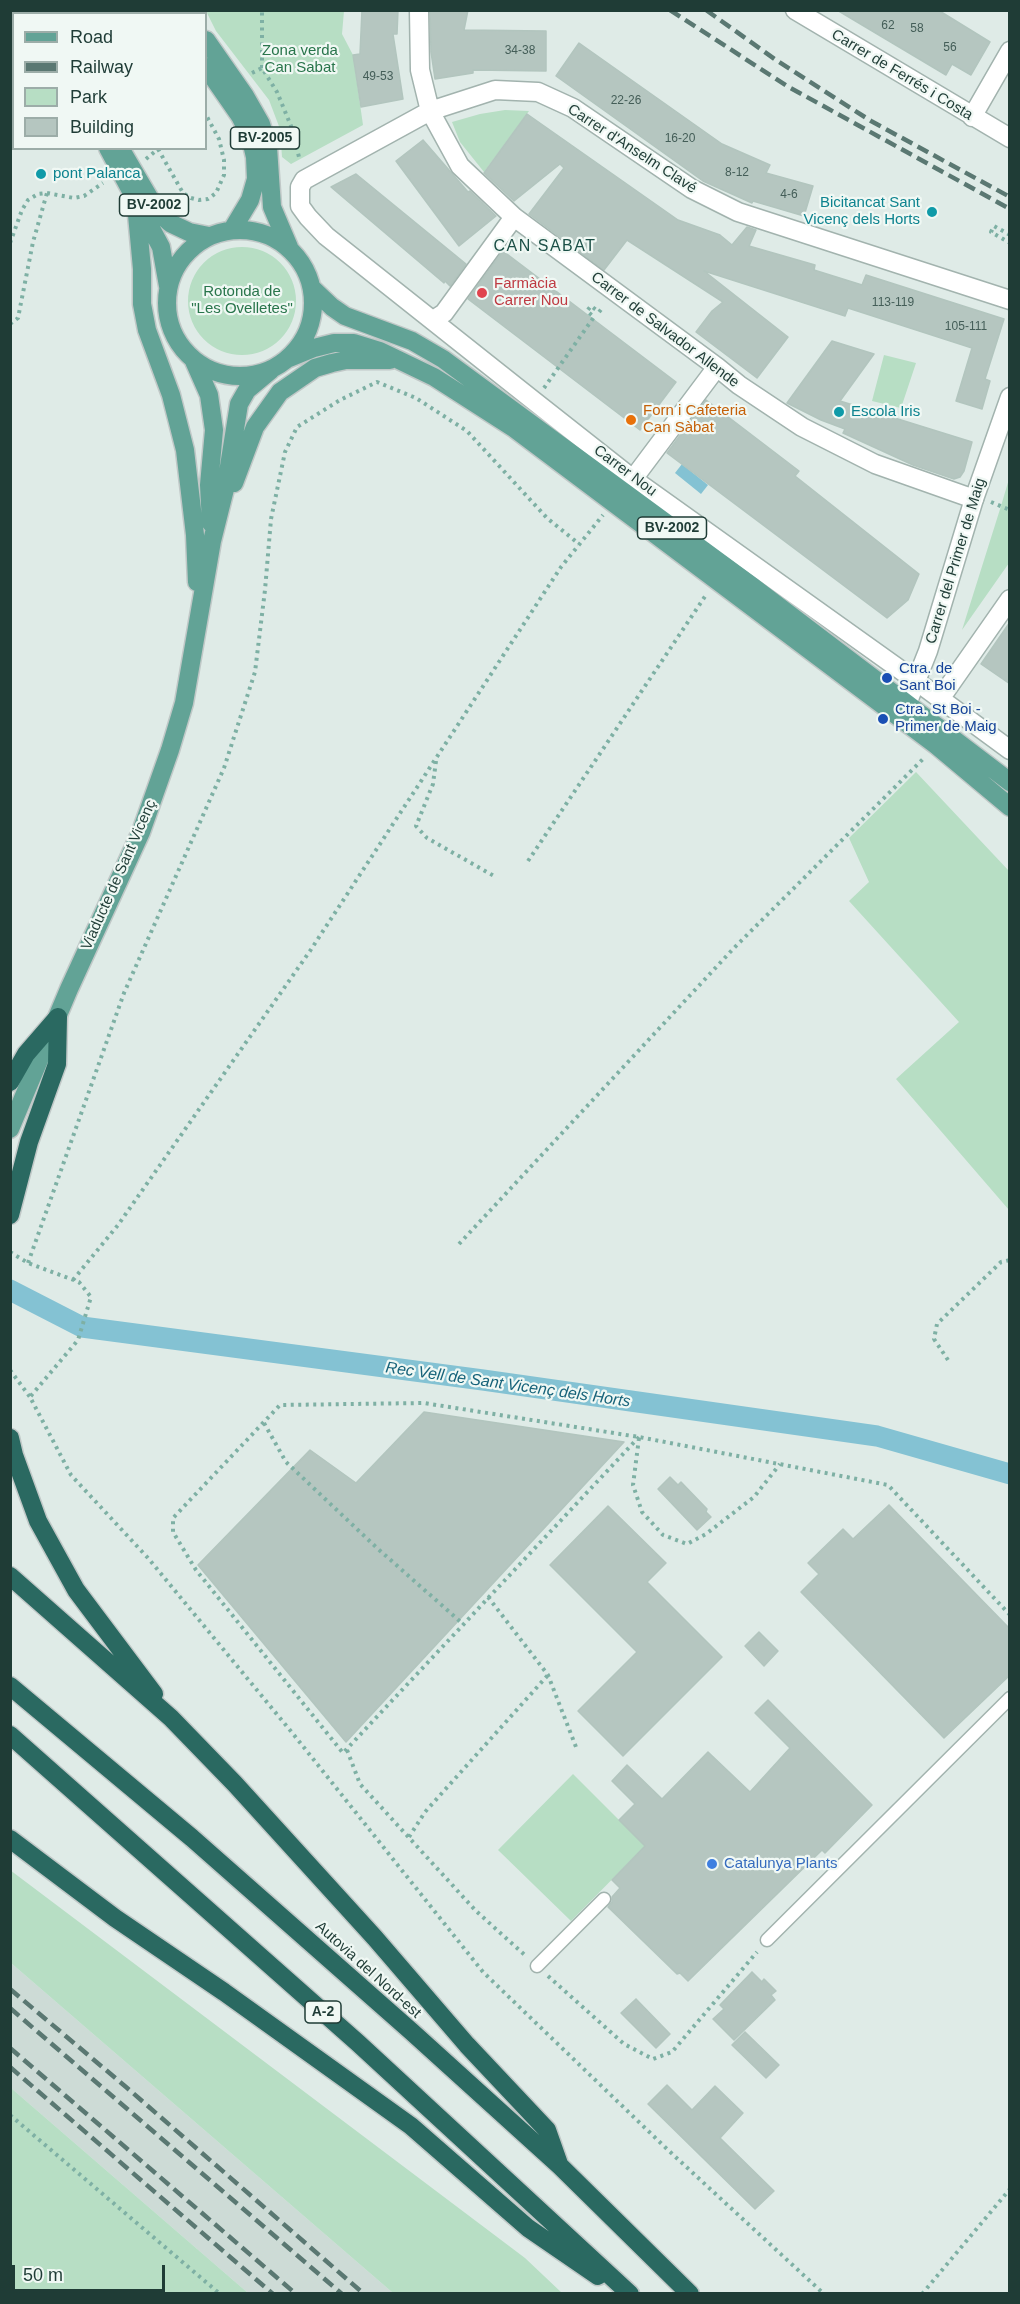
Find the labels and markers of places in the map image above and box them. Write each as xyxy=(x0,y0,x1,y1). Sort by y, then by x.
place label: pont Palanca xyxy=(53,165,141,183)
marker: pont Palanca xyxy=(34,167,48,181)
place label: Bicitancat Sant Vicenç dels Horts xyxy=(804,194,920,229)
marker: Bicitancat Sant Vicenç dels Horts xyxy=(925,205,939,219)
place label: Farmàcia Carrer Nou xyxy=(494,275,568,310)
marker: Farmàcia Carrer Nou xyxy=(475,286,489,300)
place label: Forn i Cafeteria Can Sàbat xyxy=(643,402,746,437)
place label: Escola Iris xyxy=(851,403,920,421)
marker: Escola Iris xyxy=(832,405,846,419)
marker: Forn i Cafeteria Can Sàbat xyxy=(624,413,638,427)
place label: Ctra. de Sant Boi xyxy=(899,660,956,695)
marker: Ctra. de Sant Boi xyxy=(880,671,894,685)
place label: Ctra. St Boi - Primer de Maig xyxy=(895,701,997,736)
marker: Ctra. St Boi - Primer de Maig xyxy=(876,712,890,726)
place label: Catalunya Plants xyxy=(724,1855,837,1873)
marker: Catalunya Plants xyxy=(705,1857,719,1871)

